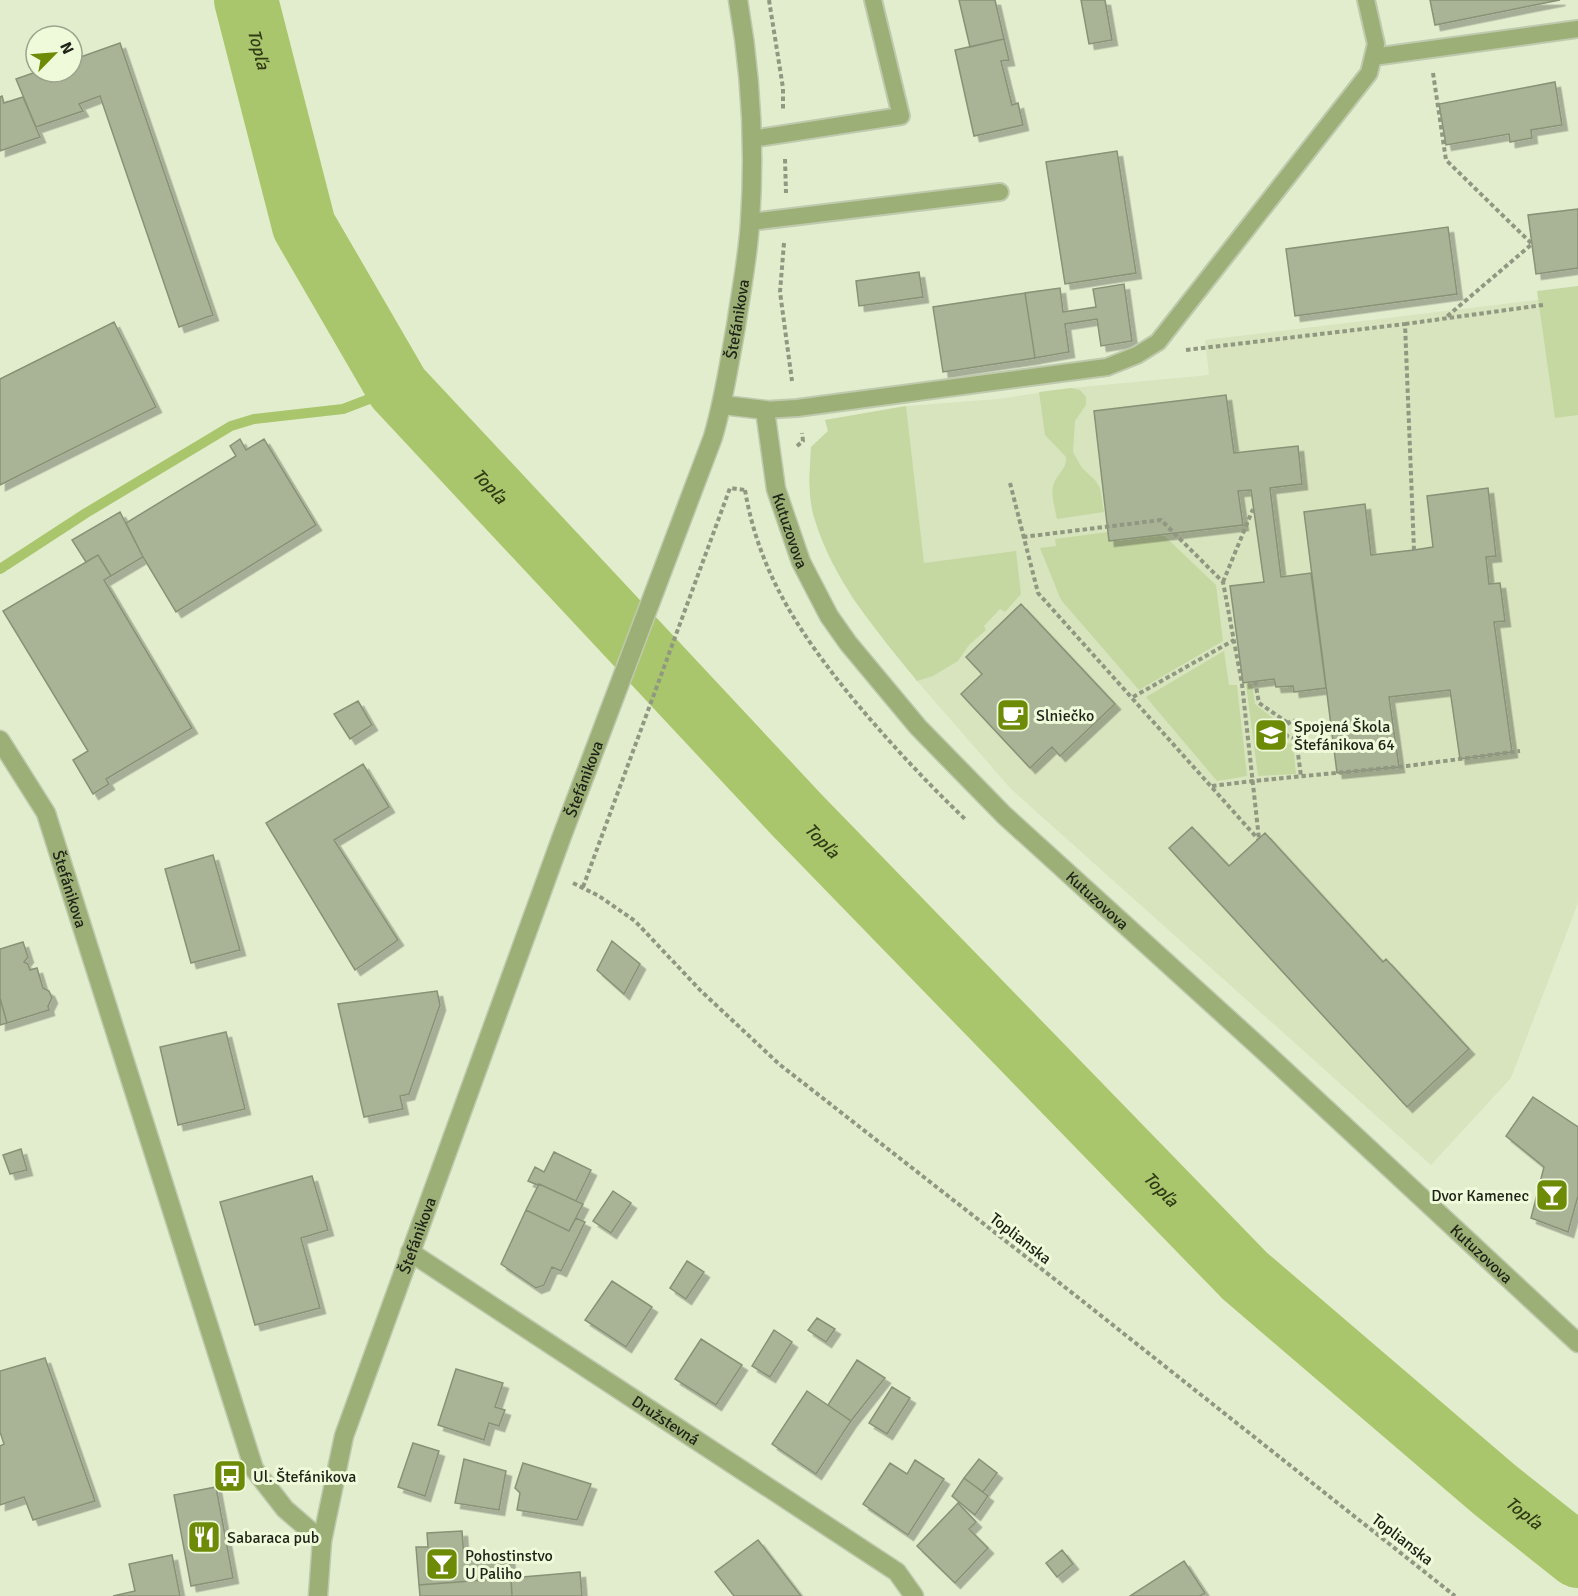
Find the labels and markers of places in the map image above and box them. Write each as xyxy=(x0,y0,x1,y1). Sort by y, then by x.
cafe icon: Slniečko xyxy=(995,697,1031,733)
place label: Slniečko xyxy=(1036,706,1094,726)
school or university icon: Spojená Škola Štefánikova 64 xyxy=(1253,717,1289,753)
place label: Spojená Škola Štefánikova 64 xyxy=(1294,717,1395,755)
bar icon: Dvor Kamenec xyxy=(1534,1177,1570,1213)
place label: Dvor Kamenec xyxy=(1431,1186,1529,1206)
bus stop icon: Ul. Štefánikova xyxy=(212,1458,248,1494)
place label: Ul. Štefánikova xyxy=(253,1467,356,1487)
restaurant icon: Sabaraca pub xyxy=(186,1519,222,1555)
place label: Sabaraca pub xyxy=(227,1528,319,1548)
bar icon: Pohostinstvo U Paliho xyxy=(424,1546,460,1582)
place label: Pohostinstvo U Paliho xyxy=(465,1546,553,1584)

